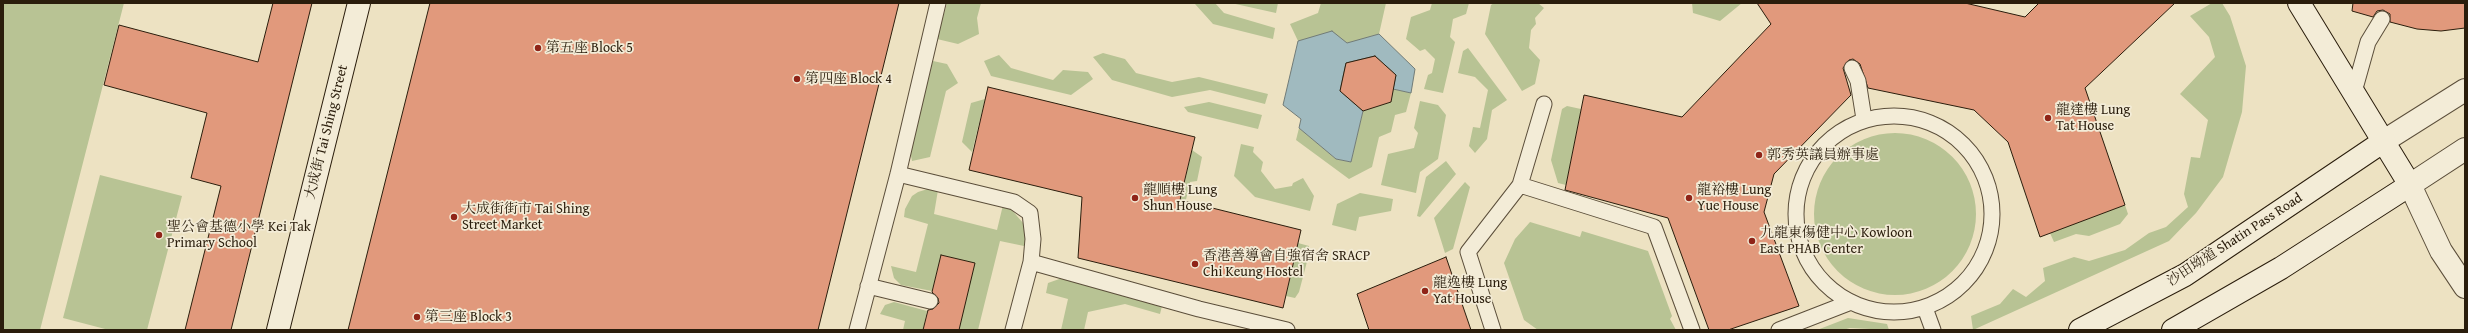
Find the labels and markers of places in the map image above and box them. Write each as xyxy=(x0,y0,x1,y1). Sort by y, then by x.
place label: 第五座 Block 5 xyxy=(546,40,633,56)
marker: 第五座 Block 5 xyxy=(533,43,543,53)
place label: 第四座 Block 4 xyxy=(805,71,892,87)
marker: 第四座 Block 4 xyxy=(792,74,802,84)
place label: 龍達樓 Lung Tat House xyxy=(2056,102,2130,134)
marker: 龍達樓 Lung Tat House xyxy=(2043,113,2053,123)
place label: 郭秀英議員辦事處 xyxy=(1767,147,1879,163)
marker: 郭秀英議員辦事處 xyxy=(1754,150,1764,160)
place label: 龍順樓 Lung Shun House xyxy=(1143,182,1217,214)
place label: 龍裕樓 Lung Yue House xyxy=(1697,182,1771,214)
marker: 龍順樓 Lung Shun House xyxy=(1130,193,1140,203)
marker: 龍裕樓 Lung Yue House xyxy=(1684,193,1694,203)
place label: 大成街街市 Tai Shing Street Market xyxy=(462,201,589,234)
marker: 大成街街市 Tai Shing Street Market xyxy=(449,212,459,222)
place label: 聖公會基德小學 Kei Tak Primary School xyxy=(167,219,311,252)
place label: 九龍東傷健中心 Kowloon East PHAB Center xyxy=(1760,225,1912,258)
marker: 聖公會基德小學 Kei Tak Primary School xyxy=(154,230,164,240)
marker: 九龍東傷健中心 Kowloon East PHAB Center xyxy=(1747,236,1757,246)
place label: 香港善導會自強宿舍 SRACP Chi Keung Hostel xyxy=(1203,248,1370,280)
marker: 香港善導會自強宿舍 SRACP Chi Keung Hostel xyxy=(1190,259,1200,269)
place label: 龍逸樓 Lung Yat House xyxy=(1433,275,1507,308)
marker: 龍逸樓 Lung Yat House xyxy=(1420,286,1430,296)
place label: 第三座 Block 3 xyxy=(425,309,512,325)
marker: 第三座 Block 3 xyxy=(412,312,422,322)

